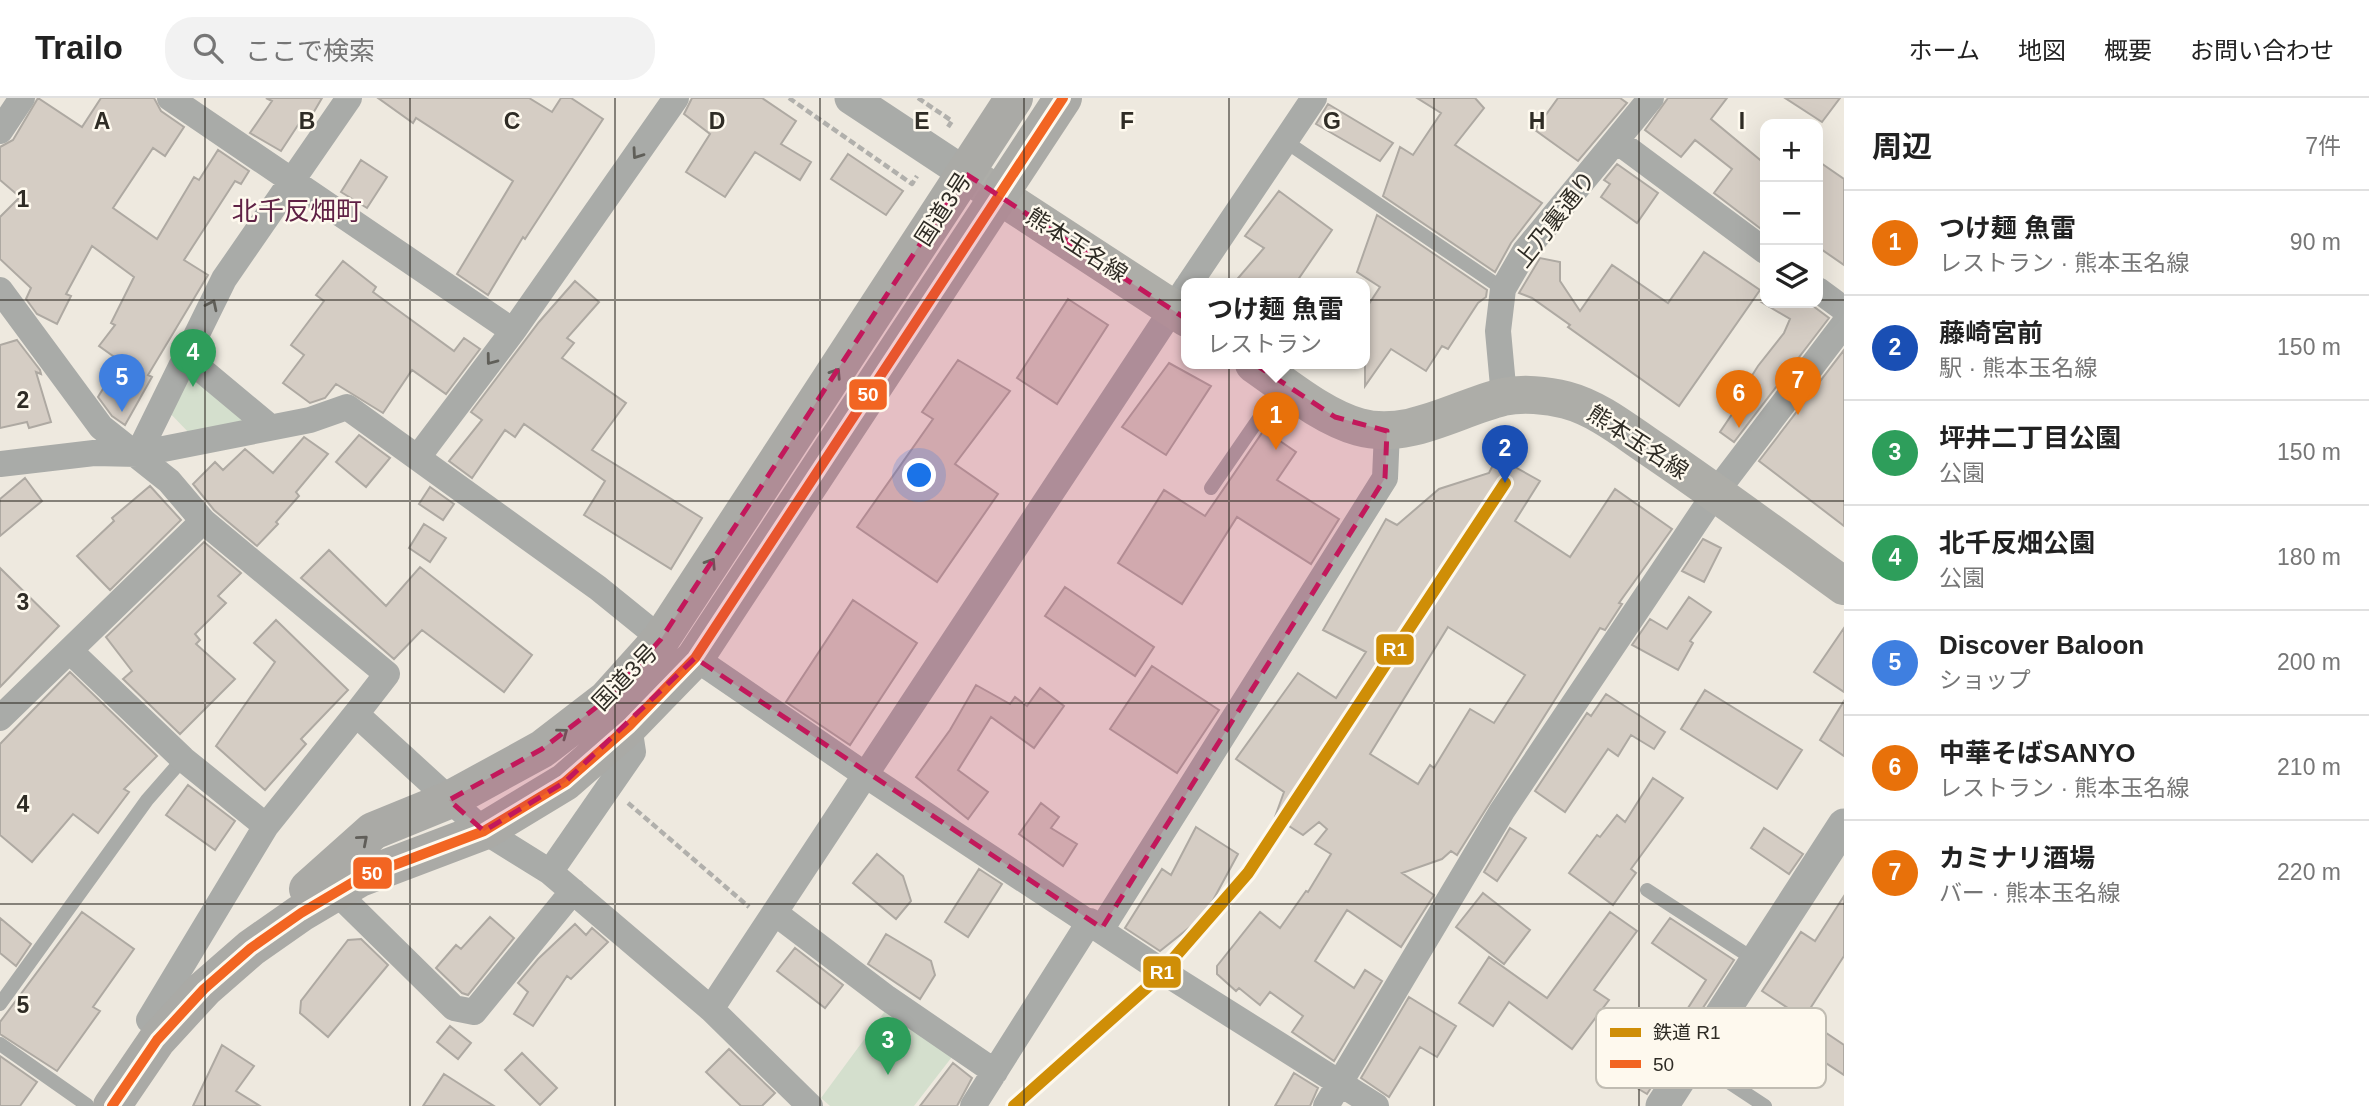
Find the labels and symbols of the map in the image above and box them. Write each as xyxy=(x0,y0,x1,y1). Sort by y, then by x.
text: A xyxy=(94,108,110,134)
text: B xyxy=(299,108,315,134)
text: C xyxy=(504,108,520,134)
text: D xyxy=(709,108,725,134)
text: E xyxy=(914,108,930,134)
text: F xyxy=(1120,108,1134,134)
text: G xyxy=(1323,108,1341,134)
text: H xyxy=(1529,108,1545,134)
text: I xyxy=(1739,108,1745,134)
one-way arrow xyxy=(632,146,645,159)
street label: 上乃裏通り xyxy=(1509,166,1601,272)
street label: 国道3号 xyxy=(910,168,976,250)
text: 1 xyxy=(17,186,30,212)
district label: 北千反畑町 xyxy=(232,196,362,226)
street label: 熊本玉名線 xyxy=(1022,203,1132,287)
one-way arrow xyxy=(203,300,217,312)
pin: 4 xyxy=(170,329,216,387)
one-way arrow xyxy=(487,352,499,364)
pin: 5 xyxy=(99,354,145,412)
pin: 7 xyxy=(1775,357,1821,415)
one-way arrow xyxy=(827,368,840,381)
pin: 6 xyxy=(1716,370,1762,428)
line badge: 50 xyxy=(848,378,888,411)
text: 50 xyxy=(857,384,879,405)
text: 2 xyxy=(17,387,29,413)
pin: 1 xyxy=(1253,392,1299,450)
street label: 熊本玉名線 xyxy=(1583,400,1693,484)
pin: 2 xyxy=(1482,425,1528,483)
your location xyxy=(902,458,936,492)
one-way arrow xyxy=(703,558,716,571)
text: 3 xyxy=(17,589,29,615)
line badge: R1 xyxy=(1375,633,1415,666)
street label: 国道3号 xyxy=(587,639,663,715)
text: R1 xyxy=(1383,639,1408,660)
one-way arrow xyxy=(555,729,567,741)
text: 4 xyxy=(17,791,30,817)
one-way arrow xyxy=(355,836,368,848)
line badge: 50 xyxy=(352,856,393,890)
text: 50 xyxy=(361,863,383,884)
line badge: R1 xyxy=(1142,955,1182,989)
text: R1 xyxy=(1150,962,1175,983)
text: 5 xyxy=(17,992,30,1018)
legend xyxy=(1596,1008,1826,1088)
pin: 3 xyxy=(865,1017,911,1075)
text: 鉄道 R1 xyxy=(1653,1022,1721,1043)
text: 50 xyxy=(1653,1054,1674,1075)

